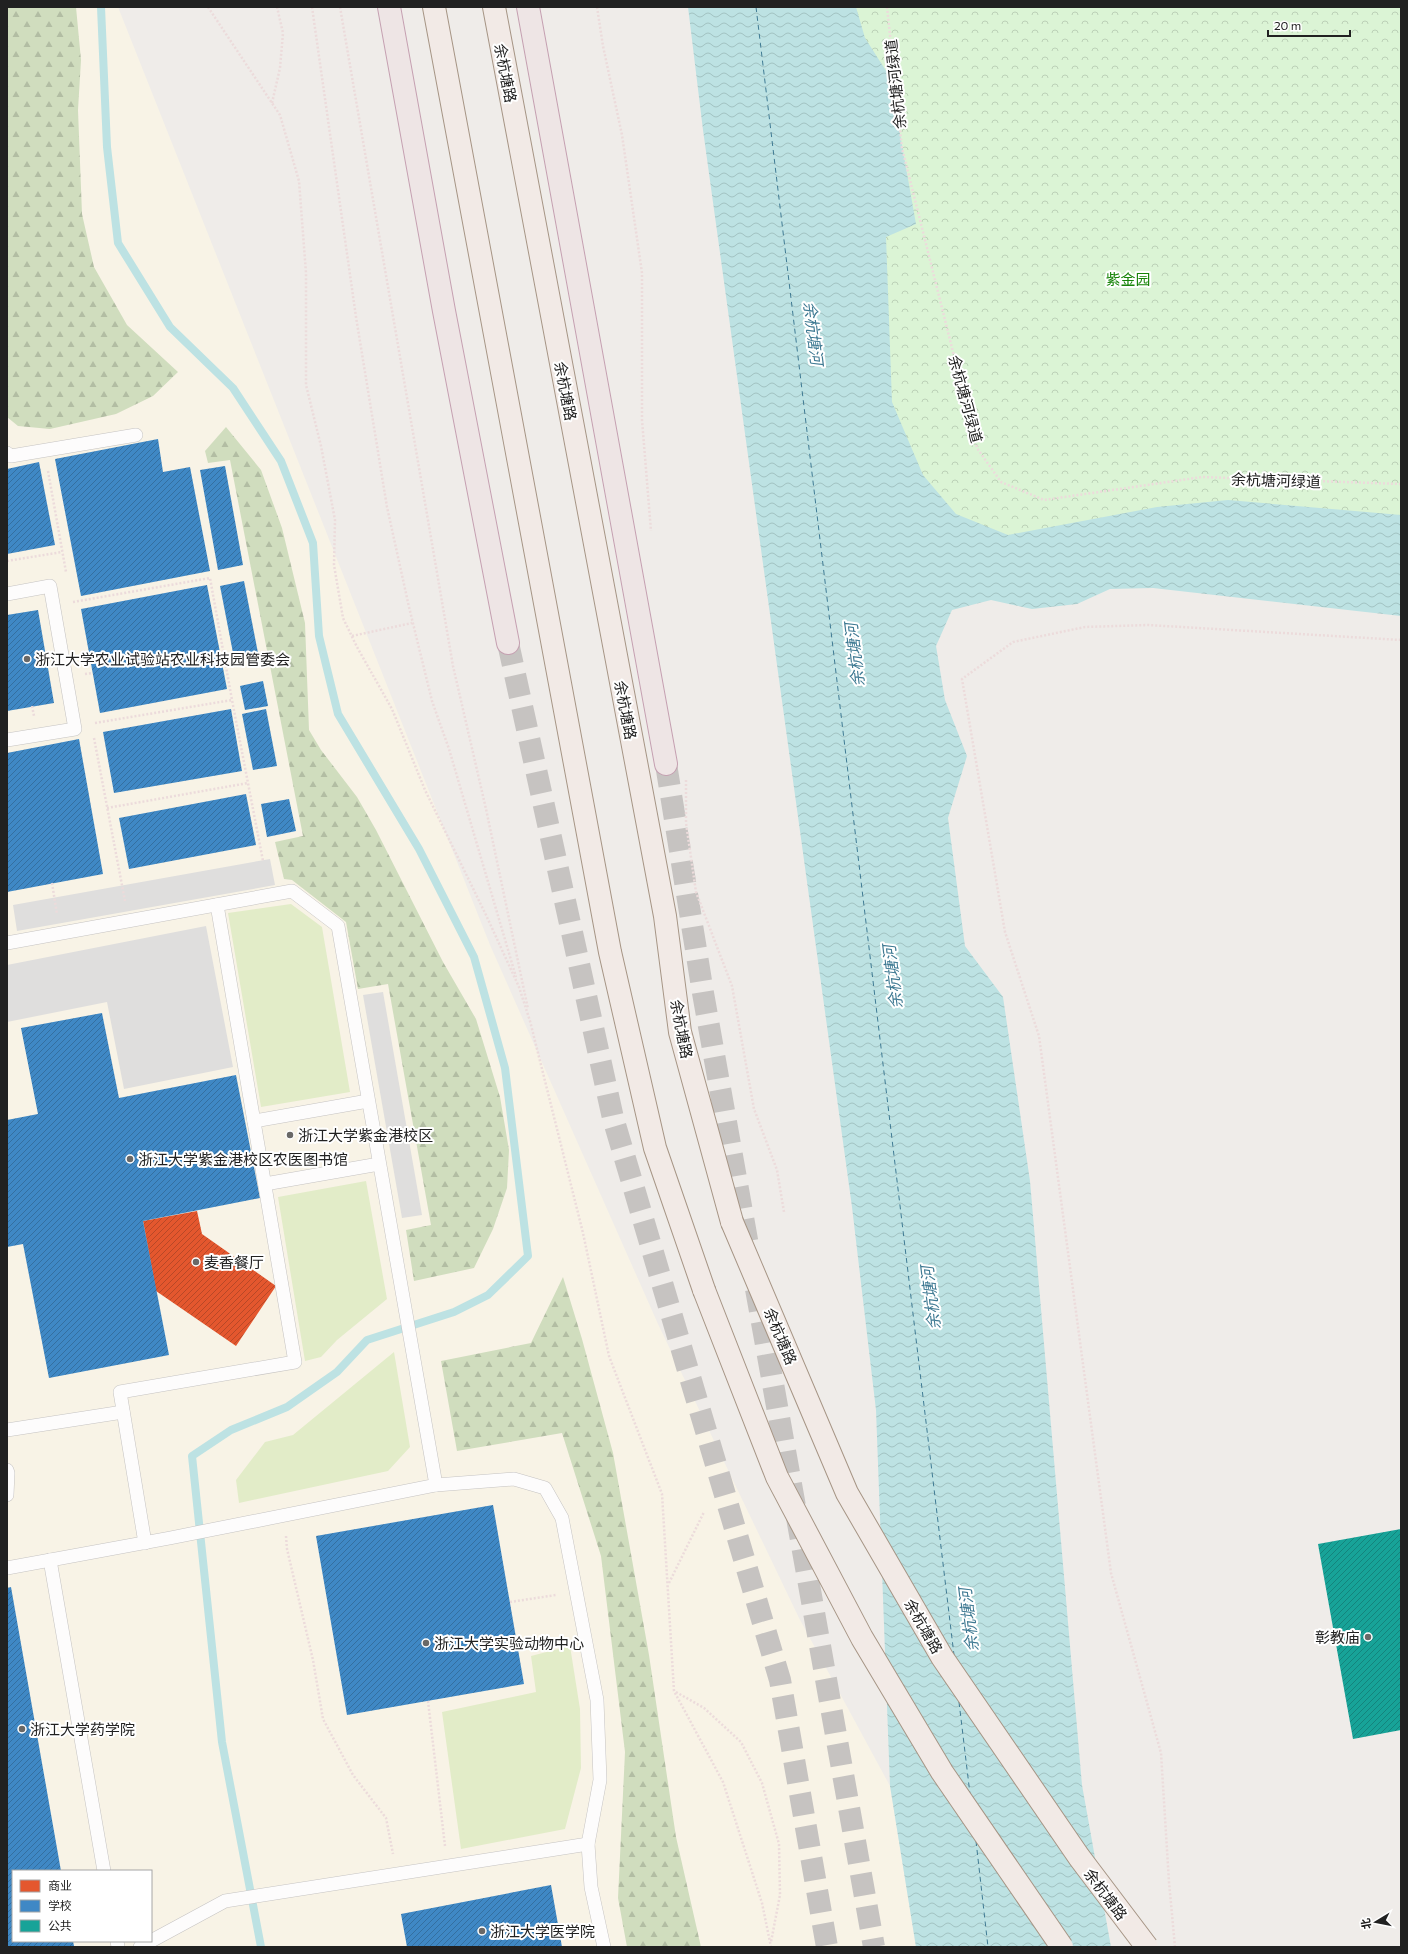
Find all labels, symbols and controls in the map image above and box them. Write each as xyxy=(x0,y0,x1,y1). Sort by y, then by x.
scale bar xyxy=(1268,12,1350,38)
text: 20 m xyxy=(1274,18,1301,32)
street label: 余杭塘河绿道 xyxy=(881,38,909,130)
street label: 余杭塘路 xyxy=(491,42,521,104)
park label: 紫金园 xyxy=(1105,270,1151,288)
water label: 余杭塘河 xyxy=(801,300,828,369)
street label: 余杭塘河绿道 xyxy=(946,353,986,445)
street label: 余杭塘路 xyxy=(551,360,581,422)
street label: 余杭塘河绿道 xyxy=(1231,469,1321,491)
water label: 余杭塘河 xyxy=(840,619,867,688)
place label: 浙江大学农业试验站农业科技园管委会 xyxy=(35,650,290,668)
marker: 浙江大学农业试验站农业科技园管委会 xyxy=(22,654,32,664)
street label: 余杭塘路 xyxy=(611,679,641,741)
water label: 余杭塘河 xyxy=(878,941,905,1010)
street label: 余杭塘路 xyxy=(667,998,697,1060)
place label: 浙江大学紫金港校区 xyxy=(298,1126,433,1144)
marker: 浙江大学紫金港校区 xyxy=(285,1130,295,1140)
place label: 浙江大学紫金港校区农医图书馆 xyxy=(138,1150,348,1168)
marker: 浙江大学紫金港校区农医图书馆 xyxy=(125,1154,135,1164)
place label: 麦香餐厅 xyxy=(204,1253,264,1271)
marker: 麦香餐厅 xyxy=(191,1257,201,1267)
water label: 余杭塘河 xyxy=(916,1262,943,1331)
street label: 余杭塘路 xyxy=(761,1305,801,1367)
water label: 余杭塘河 xyxy=(954,1584,981,1653)
street label: 余杭塘路 xyxy=(901,1596,947,1656)
place label: 彰教庙 xyxy=(1315,1628,1360,1646)
marker: 彰教庙 xyxy=(1363,1632,1373,1642)
place label: 浙江大学实验动物中心 xyxy=(434,1634,584,1652)
marker: 浙江大学实验动物中心 xyxy=(421,1638,431,1648)
place label: 浙江大学药学院 xyxy=(30,1720,135,1738)
marker: 浙江大学药学院 xyxy=(17,1724,27,1734)
street label: 余杭塘路 xyxy=(1081,1865,1131,1923)
legend xyxy=(12,1870,152,1942)
text: 商业 xyxy=(48,1878,72,1892)
text: 学校 xyxy=(48,1898,72,1912)
north arrow xyxy=(1356,1902,1396,1942)
text: 北 xyxy=(1358,1917,1373,1930)
text: 公共 xyxy=(48,1918,72,1932)
place label: 浙江大学医学院 xyxy=(490,1922,595,1940)
marker: 浙江大学医学院 xyxy=(477,1926,487,1936)

